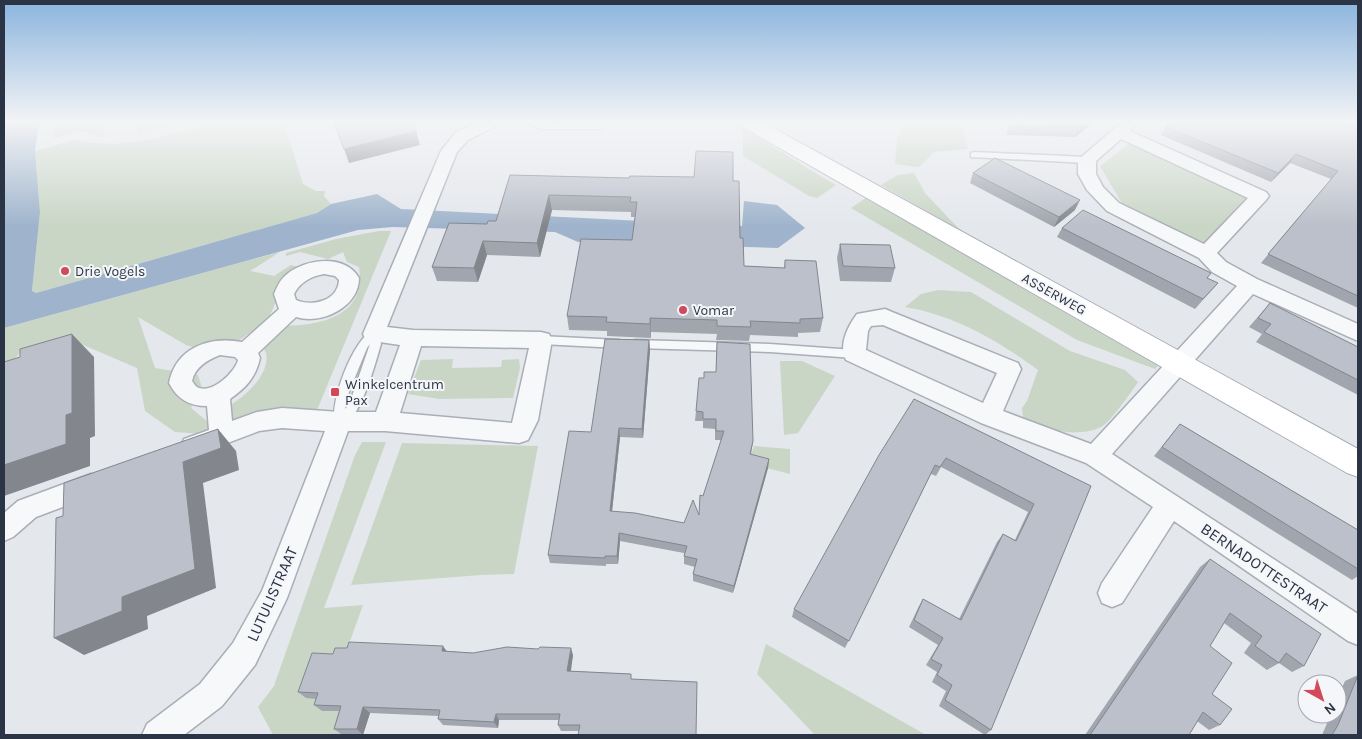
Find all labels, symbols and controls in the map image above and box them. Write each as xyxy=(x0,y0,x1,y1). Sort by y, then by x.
place label: Drie Vogels xyxy=(75,263,145,280)
marker: Drie Vogels xyxy=(59,265,71,277)
street label: ASSERWEG xyxy=(1019,269,1089,319)
place label: Vomar xyxy=(693,302,735,319)
marker: Vomar xyxy=(677,304,689,316)
place label: Winkelcentrum Pax xyxy=(345,376,444,409)
marker: Winkelcentrum Pax xyxy=(329,386,341,398)
street label: BERNADOTTESTRAAT xyxy=(1197,519,1331,617)
street label: LUTULISTRAAT xyxy=(243,544,301,644)
north arrow xyxy=(1297,674,1347,724)
text: N xyxy=(1321,699,1339,718)

